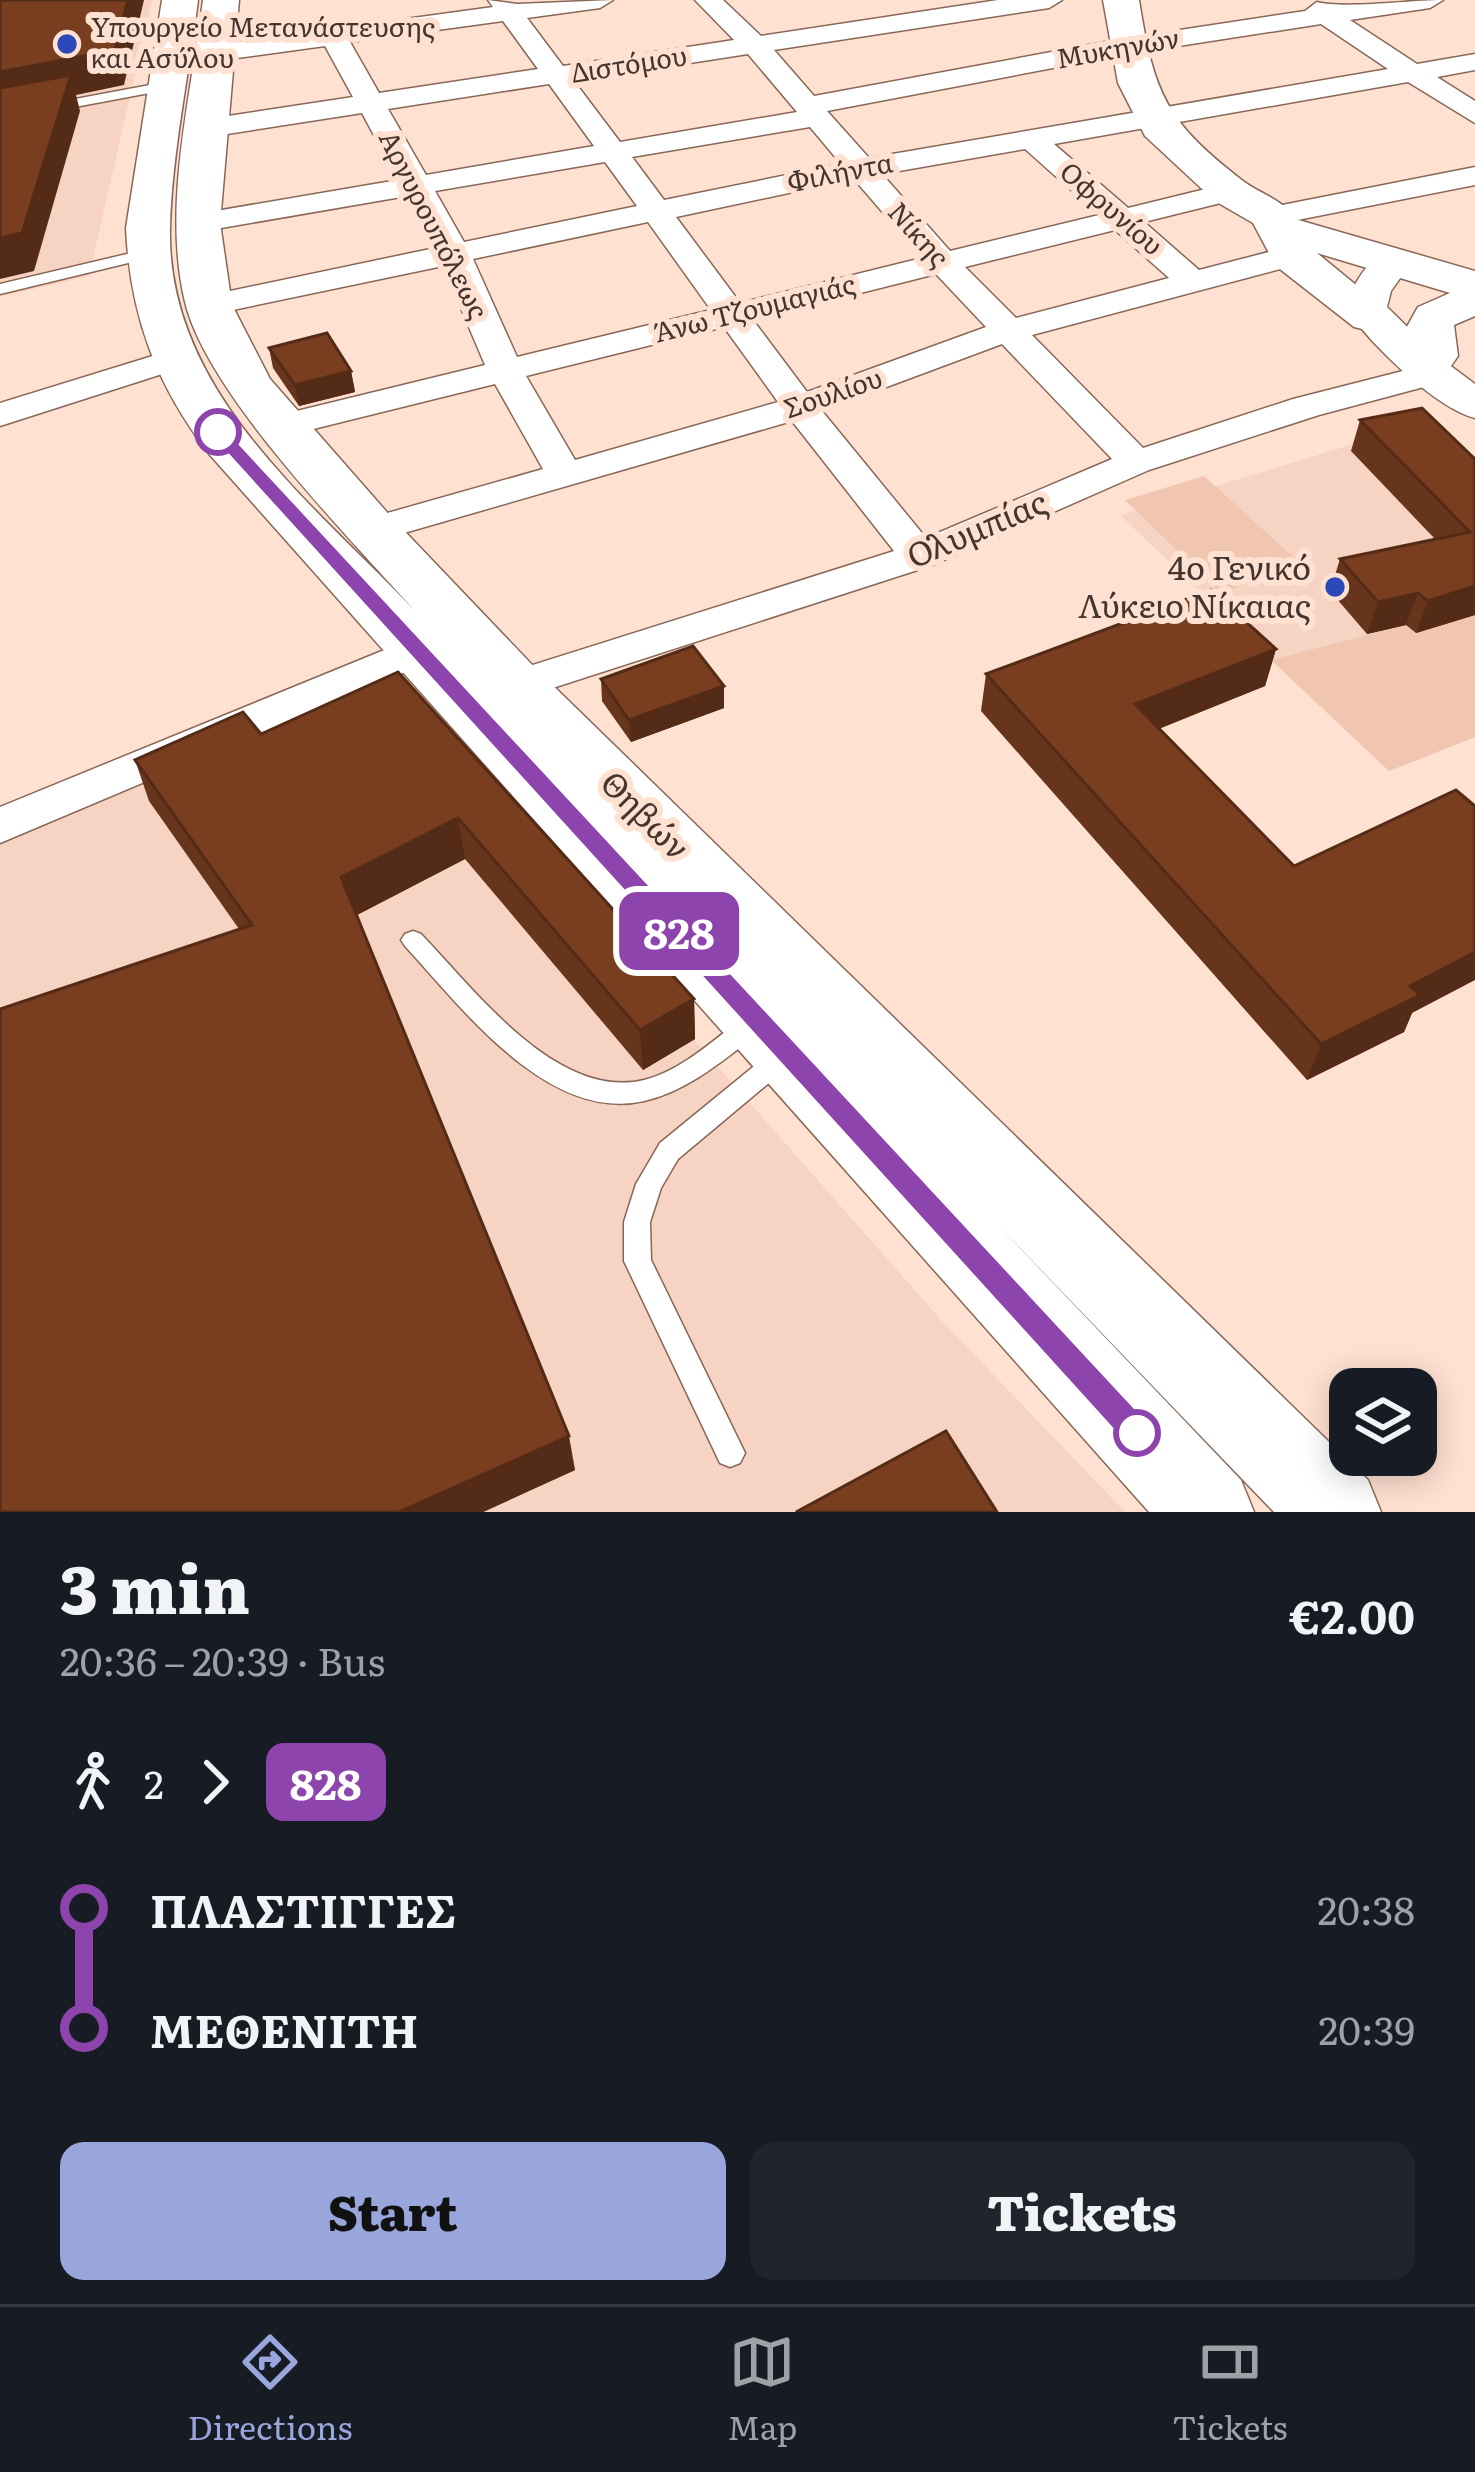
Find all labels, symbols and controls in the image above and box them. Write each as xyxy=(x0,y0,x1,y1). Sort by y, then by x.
place label: Υπουργείο Μετανάστευσης και Ασύλου xyxy=(91,5,435,76)
street label: Μυκηνών xyxy=(1053,16,1182,77)
marker: Υπουργείο Μετανάστευσης και Ασύλου xyxy=(54,31,80,57)
street label: Διστόμου xyxy=(568,33,689,91)
street label: Αργυρουπόλεως xyxy=(371,122,500,325)
street label: Φιλήντα xyxy=(783,140,896,200)
street label: Οφρυνίου xyxy=(1053,151,1173,263)
street label: Νίκης xyxy=(880,192,960,274)
street label: Άνω Τζουμαγιάς xyxy=(650,262,859,350)
street label: Σουλίου xyxy=(777,356,887,427)
unlabelled marker xyxy=(196,410,240,454)
street label: Ολυμπίας xyxy=(898,475,1054,578)
place label: 4ο Γενικό Λύκειο Νίκαιας xyxy=(1078,541,1311,628)
marker: 4ο Γενικό Λύκειο Νίκαιας xyxy=(1322,574,1348,600)
street label: Θηβών xyxy=(591,757,703,869)
line badge: 828 xyxy=(610,892,748,970)
text: 828 xyxy=(643,900,715,962)
map controls xyxy=(1329,1368,1437,1476)
button: layers xyxy=(1329,1368,1437,1476)
unlabelled marker xyxy=(1115,1411,1159,1455)
text: 3 min xyxy=(60,1536,250,1634)
text: €2.00 xyxy=(1289,1581,1415,1648)
text: 20:36 – 20:39 · Bus xyxy=(60,1630,385,1688)
icon: walk xyxy=(60,1749,126,1815)
icon: forward xyxy=(182,1749,248,1815)
text: 828 xyxy=(290,1751,362,1813)
text: 2 xyxy=(144,1753,164,1811)
text: ΠΛΑΣΤΙΓΓΕΣ xyxy=(150,1875,456,1942)
text: 20:38 xyxy=(1317,1879,1415,1937)
text: ΜΕΘΕΝΙΤΗ xyxy=(150,1995,418,2062)
text: 20:39 xyxy=(1319,1999,1415,2057)
button: Start xyxy=(60,2142,726,2280)
button: Tickets xyxy=(750,2142,1415,2280)
tab: Directions xyxy=(187,2329,352,2450)
tab: Map xyxy=(727,2329,797,2450)
tab: Tickets xyxy=(1172,2329,1288,2450)

